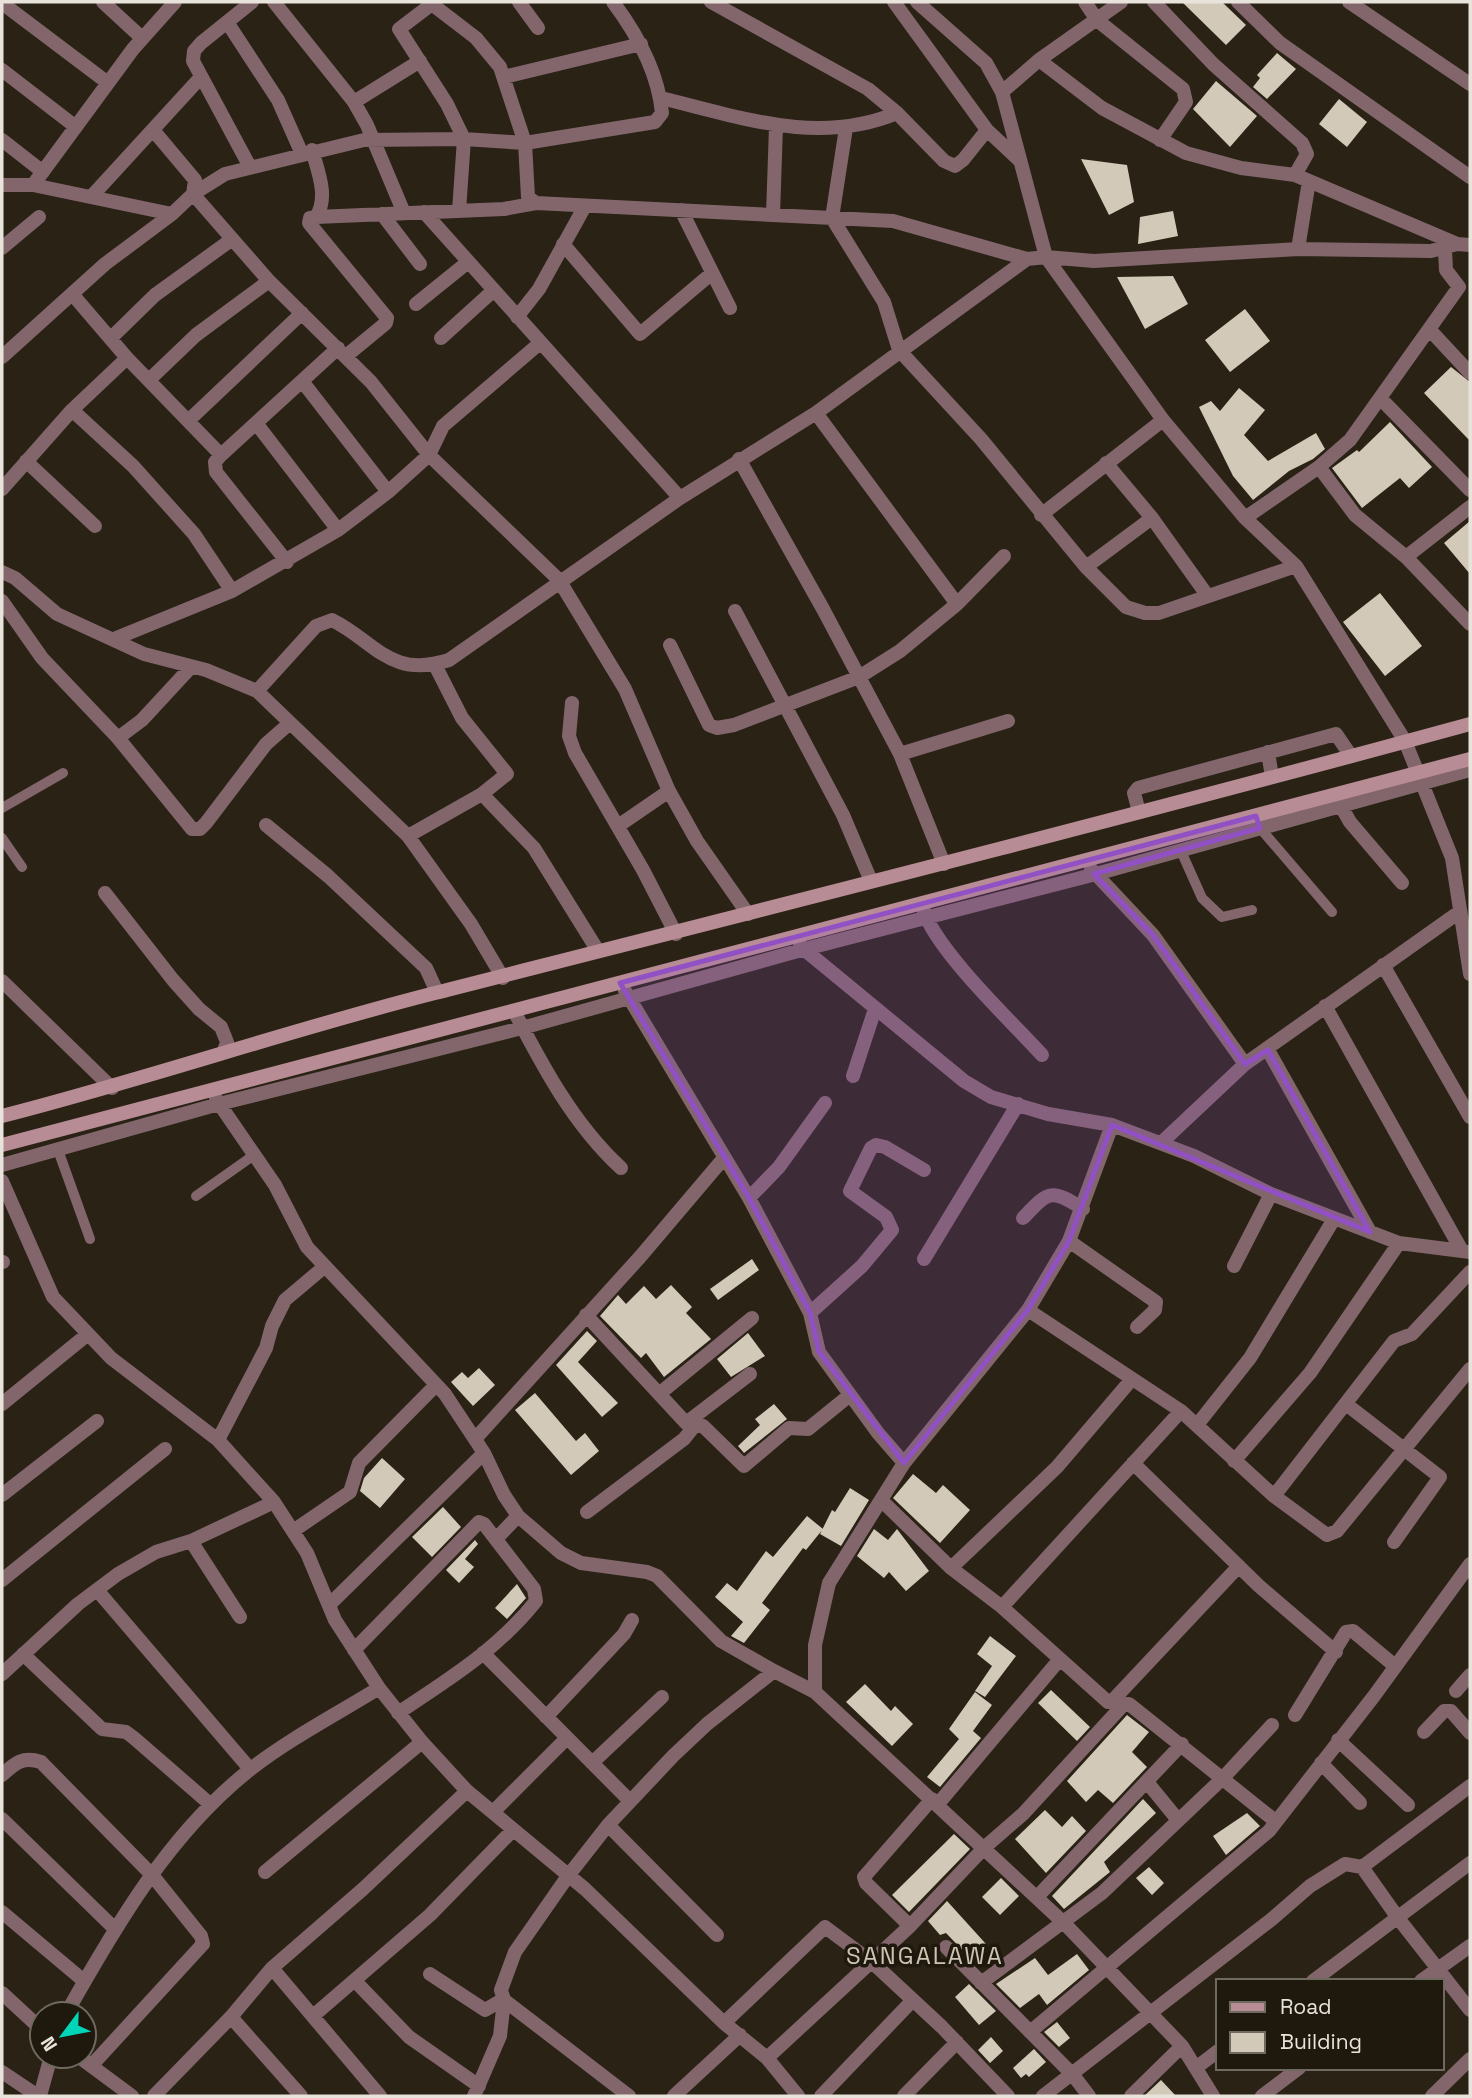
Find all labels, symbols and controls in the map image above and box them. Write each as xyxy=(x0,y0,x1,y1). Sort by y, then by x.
district label: SANGALAWA xyxy=(846,1940,1004,1971)
legend xyxy=(1216,1979,1444,2070)
text: Road xyxy=(1280,1993,1332,2020)
north arrow xyxy=(28,2000,98,2070)
text: Building xyxy=(1280,2028,1362,2055)
text: N xyxy=(35,2032,63,2056)

